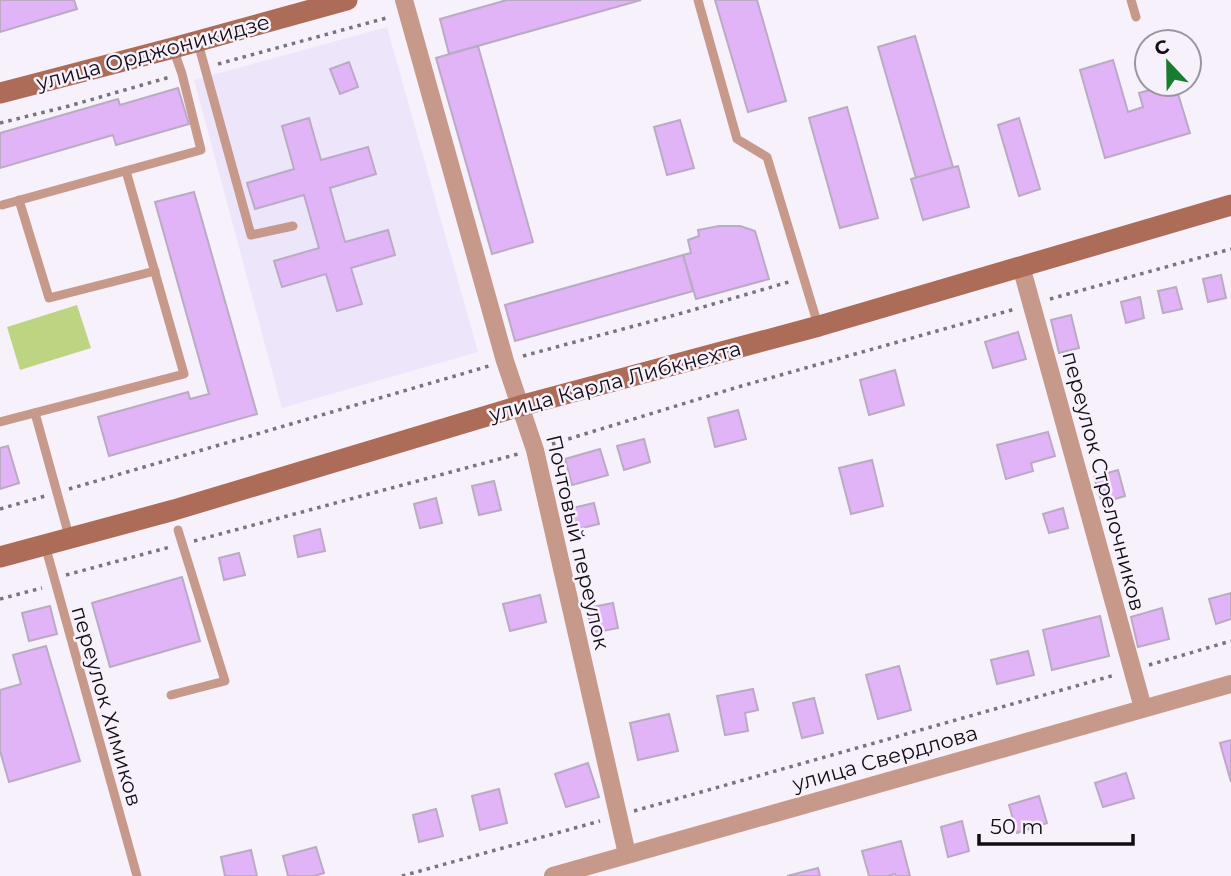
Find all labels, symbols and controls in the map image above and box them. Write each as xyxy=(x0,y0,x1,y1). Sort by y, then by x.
street label: улица Орджоникидзе xyxy=(33,9,272,95)
north arrow xyxy=(1133,28,1203,98)
text: С xyxy=(1151,34,1173,61)
street label: улица Карла Либкнехта xyxy=(485,335,744,427)
street label: переулок Стрелочников xyxy=(1057,349,1151,613)
street label: Почтовый переулок xyxy=(541,432,615,652)
street label: переулок Химиков xyxy=(66,603,148,809)
street label: улица Свердлова xyxy=(789,720,980,797)
scale bar xyxy=(979,802,1133,846)
text: 50 m xyxy=(990,814,1044,839)

